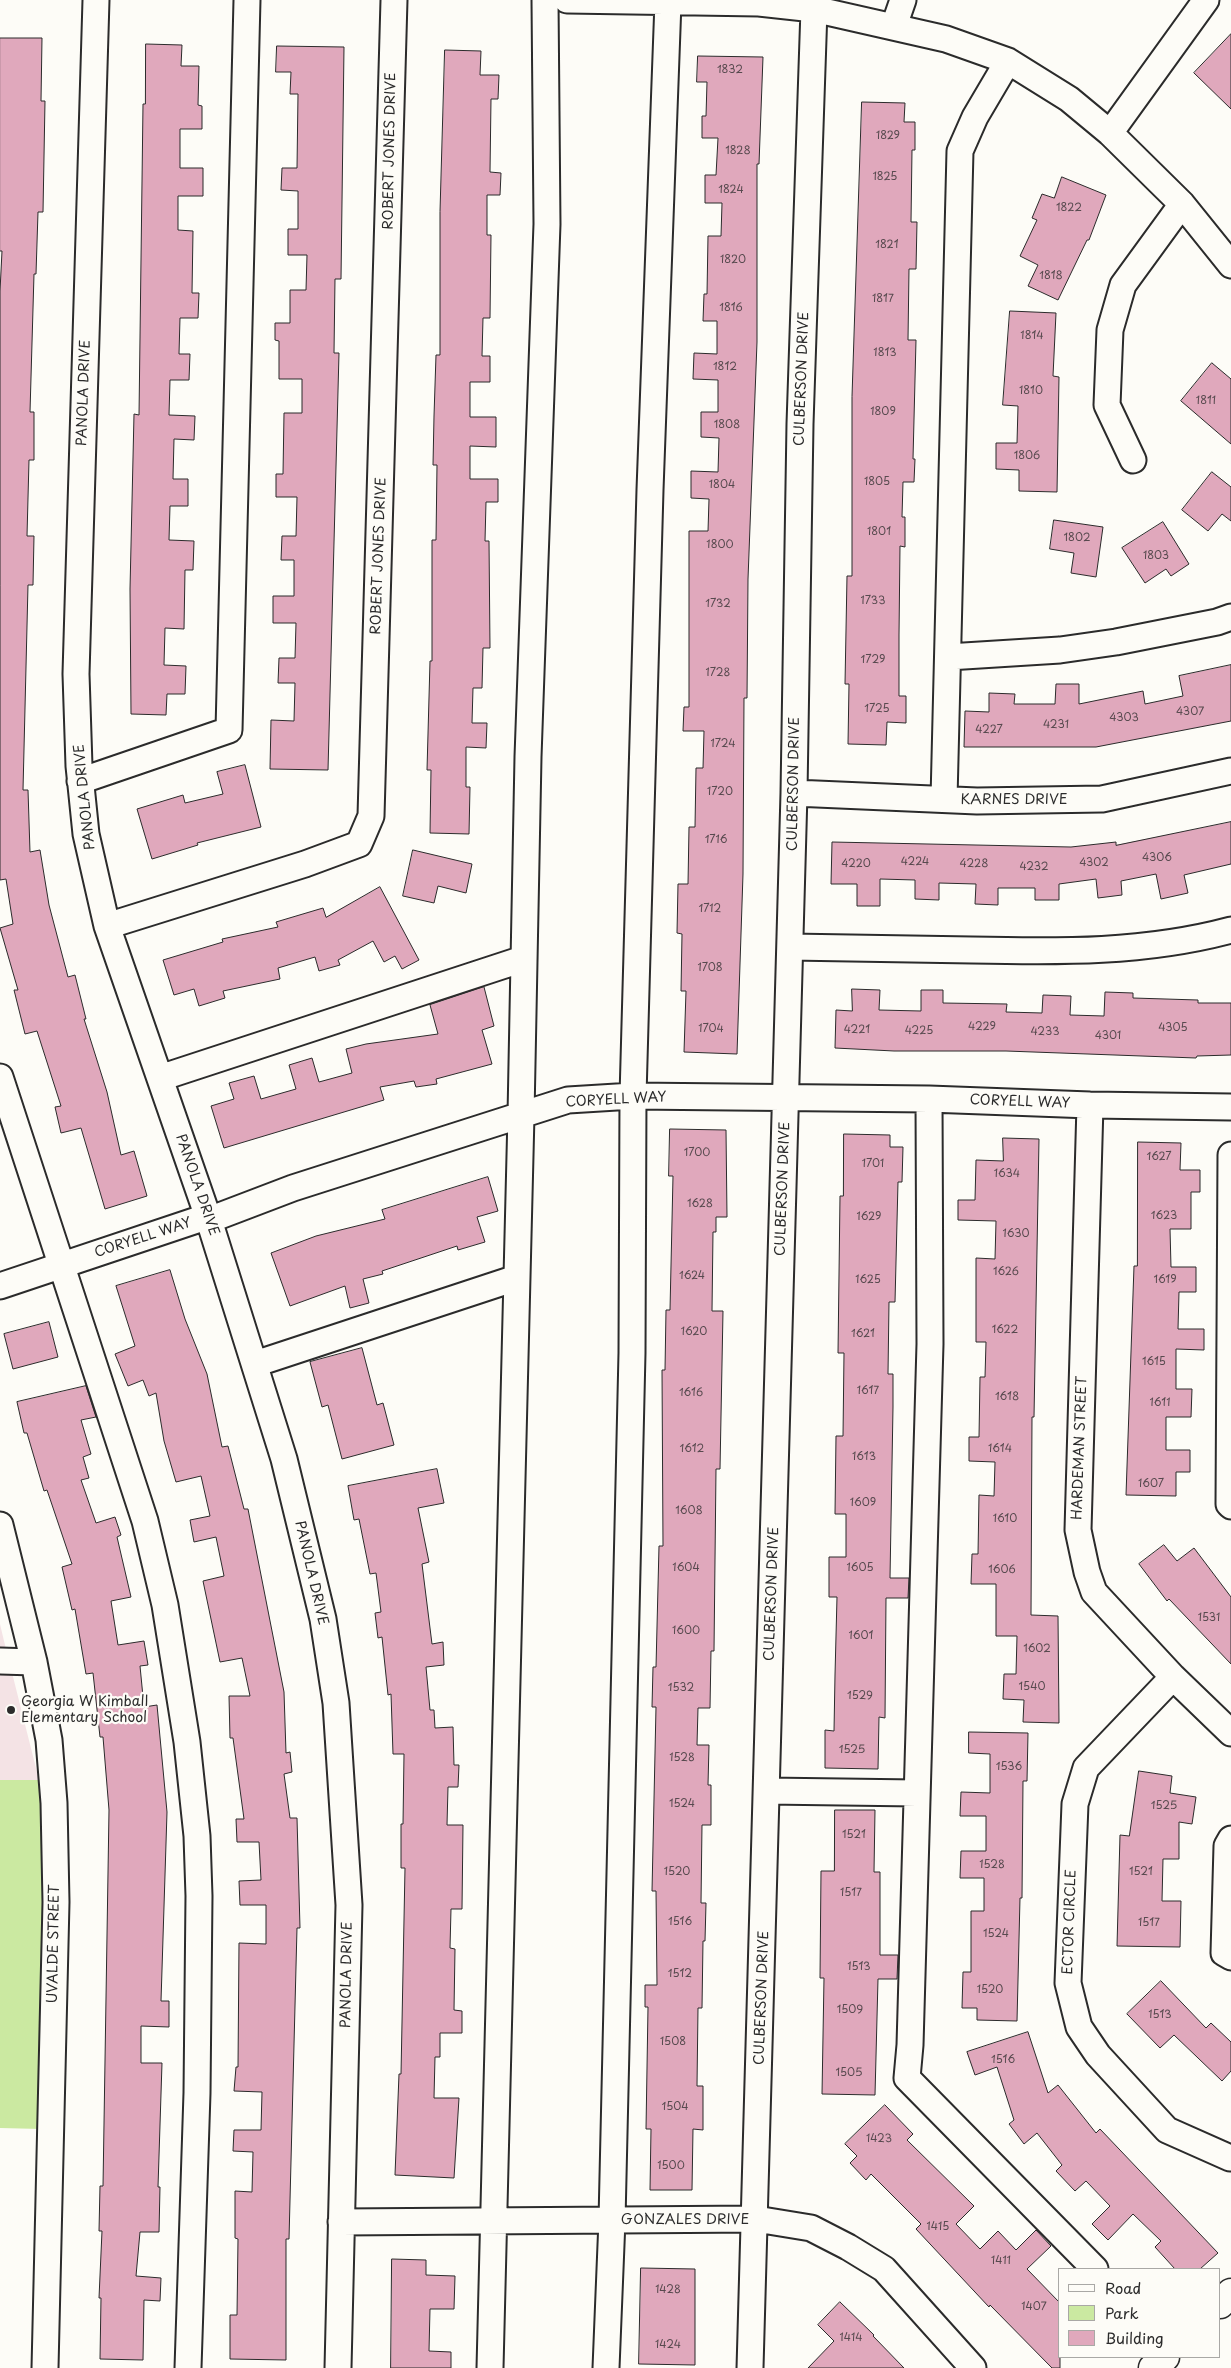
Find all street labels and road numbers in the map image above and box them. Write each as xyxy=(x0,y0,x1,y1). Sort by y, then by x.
street label: ROBERT JONES DRIVE xyxy=(380,72,400,230)
street label: CULBERSON DRIVE xyxy=(791,312,813,446)
street label: PANOLA DRIVE xyxy=(74,339,94,447)
street label: ROBERT JONES DRIVE xyxy=(368,477,390,635)
street label: CULBERSON DRIVE xyxy=(784,717,804,851)
street label: PANOLA DRIVE xyxy=(71,743,99,851)
street label: KARNES DRIVE xyxy=(961,792,1067,808)
street label: CORYELL WAY xyxy=(565,1089,667,1111)
street label: CORYELL WAY xyxy=(969,1092,1071,1112)
street label: CULBERSON DRIVE xyxy=(772,1122,794,1256)
street label: PANOLA DRIVE xyxy=(172,1132,222,1238)
street label: CORYELL WAY xyxy=(92,1214,194,1262)
street label: HARDEMAN STREET xyxy=(1069,1376,1091,1520)
street label: PANOLA DRIVE xyxy=(291,1519,331,1627)
street label: CULBERSON DRIVE xyxy=(761,1527,783,1661)
street label: ECTOR CIRCLE xyxy=(1060,1869,1080,1975)
street label: UVALDE STREET xyxy=(45,1885,63,2003)
street label: PANOLA DRIVE xyxy=(338,1922,356,2028)
street label: CULBERSON DRIVE xyxy=(751,1931,773,2065)
street label: GONZALES DRIVE xyxy=(621,2212,749,2228)

